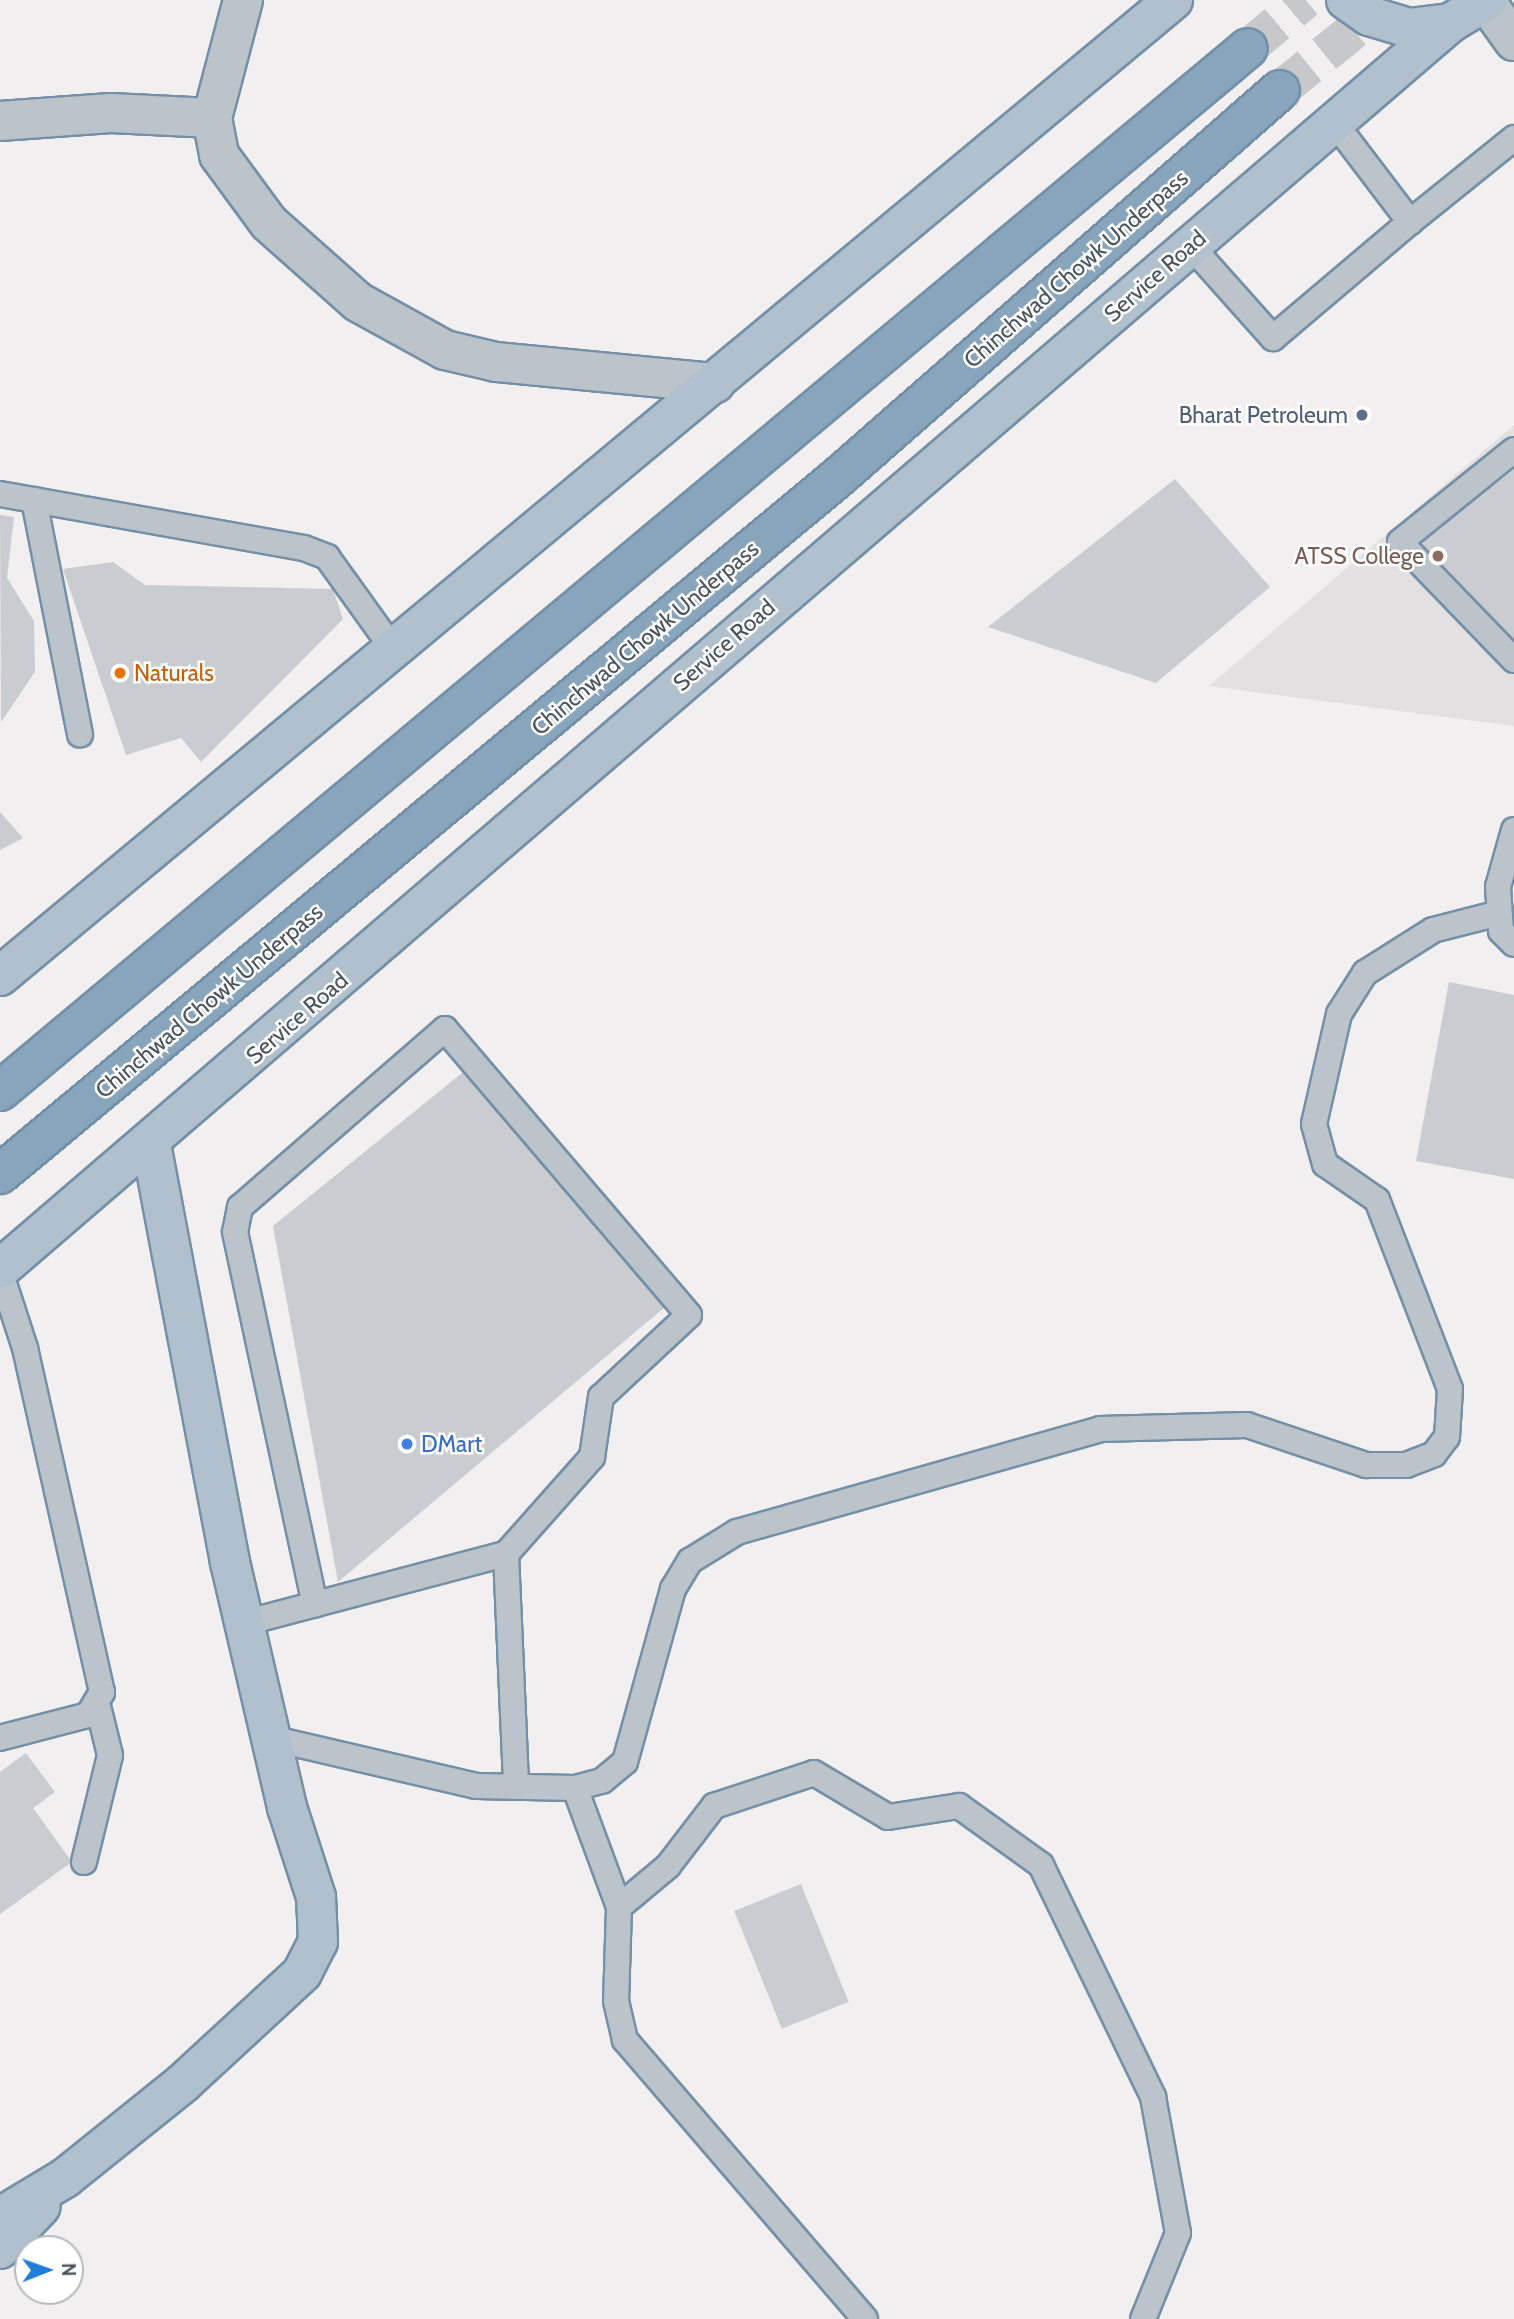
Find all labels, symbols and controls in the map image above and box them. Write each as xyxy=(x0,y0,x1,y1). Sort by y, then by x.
street label: Chinchwad Chowk Underpass xyxy=(958,164,1194,374)
street label: Service Road xyxy=(1098,224,1212,328)
place label: Bharat Petroleum xyxy=(1179,401,1348,429)
marker: Bharat Petroleum xyxy=(1354,407,1370,423)
street label: Chinchwad Chowk Underpass xyxy=(526,535,764,741)
place label: ATSS College xyxy=(1295,542,1424,570)
marker: ATSS College xyxy=(1430,548,1446,564)
street label: Service Road xyxy=(667,593,781,697)
place label: Naturals xyxy=(134,659,214,687)
marker: Naturals xyxy=(112,665,128,681)
street label: Chinchwad Chowk Underpass xyxy=(90,898,328,1104)
street label: Service Road xyxy=(240,966,354,1070)
place label: DMart xyxy=(421,1430,482,1458)
marker: DMart xyxy=(399,1436,415,1452)
north arrow xyxy=(14,2235,84,2305)
text: N xyxy=(57,2263,80,2277)

